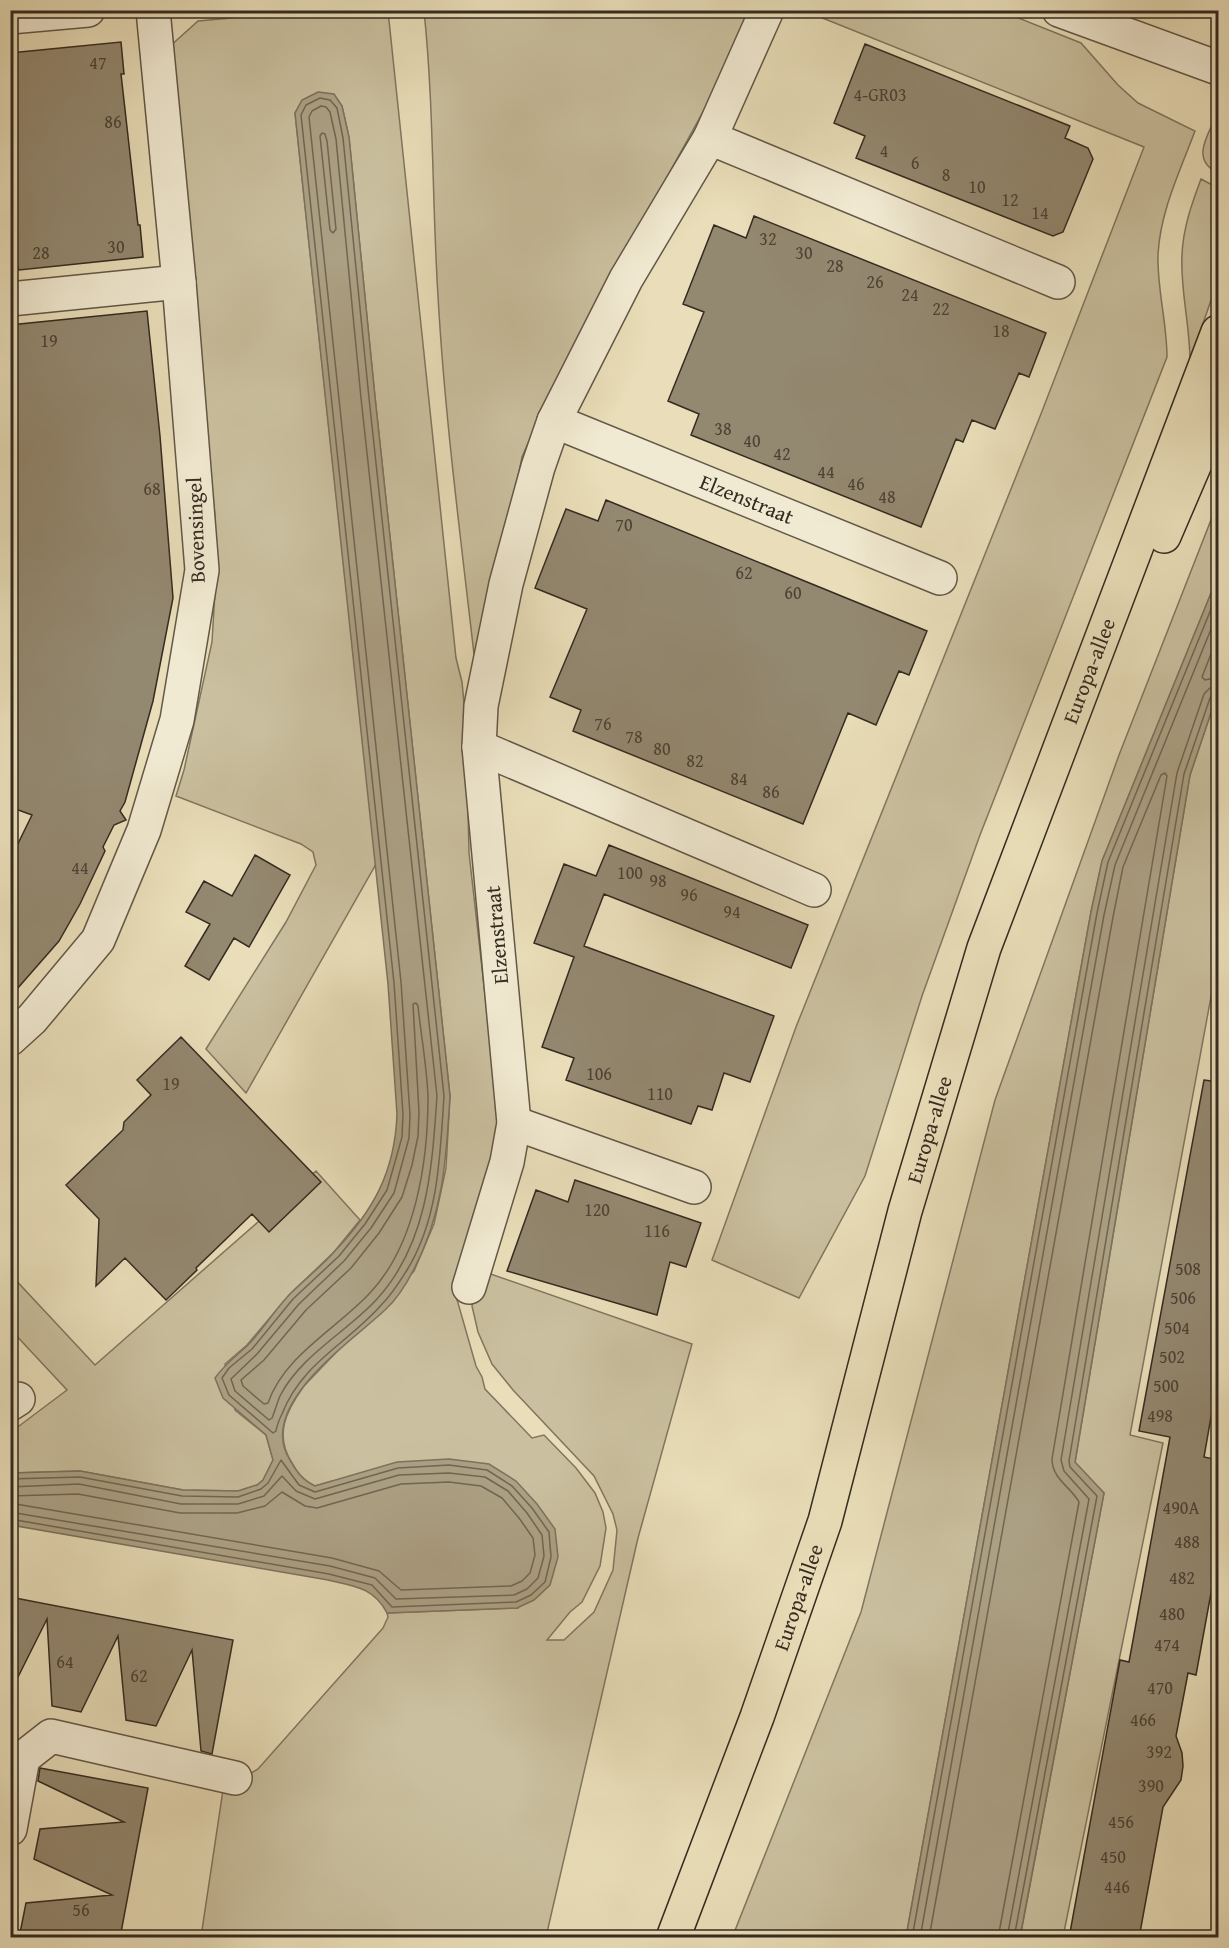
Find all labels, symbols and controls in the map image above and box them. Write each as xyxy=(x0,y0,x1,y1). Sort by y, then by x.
house number: 47 xyxy=(89,49,107,76)
house number: 4-GR03 xyxy=(853,81,907,108)
house number: 86 xyxy=(104,108,122,135)
house number: 4 xyxy=(880,137,888,164)
house number: 6 xyxy=(911,149,919,176)
house number: 8 xyxy=(942,161,950,188)
house number: 10 xyxy=(968,173,986,200)
house number: 12 xyxy=(1001,186,1019,213)
house number: 14 xyxy=(1031,199,1049,226)
house number: 32 xyxy=(759,225,777,252)
house number: 30 xyxy=(107,233,125,260)
house number: 28 xyxy=(32,239,50,266)
house number: 30 xyxy=(795,239,813,266)
house number: 28 xyxy=(826,252,844,279)
house number: 26 xyxy=(866,268,884,295)
house number: 24 xyxy=(901,281,919,308)
house number: 22 xyxy=(932,295,950,322)
house number: 18 xyxy=(992,317,1010,344)
house number: 19 xyxy=(40,327,58,354)
house number: 38 xyxy=(714,415,732,442)
house number: 40 xyxy=(743,427,761,454)
house number: 42 xyxy=(773,440,791,467)
house number: 44 xyxy=(817,458,835,485)
street label: Elzenstraat xyxy=(695,466,799,532)
house number: 46 xyxy=(847,470,865,497)
house number: 68 xyxy=(143,475,161,502)
street label: Bovensingel xyxy=(178,476,213,584)
house number: 48 xyxy=(878,483,896,510)
house number: 70 xyxy=(615,511,633,538)
house number: 62 xyxy=(735,559,753,586)
house number: 60 xyxy=(784,579,802,606)
street label: Europa-allee xyxy=(1055,613,1123,728)
house number: 76 xyxy=(594,710,612,737)
house number: 78 xyxy=(625,723,643,750)
house number: 80 xyxy=(653,735,671,762)
house number: 82 xyxy=(686,747,704,774)
house number: 84 xyxy=(730,765,748,792)
house number: 86 xyxy=(762,778,780,805)
house number: 44 xyxy=(71,854,89,881)
house number: 100 xyxy=(617,859,643,886)
house number: 98 xyxy=(649,867,667,894)
house number: 96 xyxy=(680,881,698,908)
street label: Elzenstraat xyxy=(477,884,516,986)
house number: 94 xyxy=(723,898,741,925)
house number: 106 xyxy=(586,1060,612,1087)
house number: 19 xyxy=(162,1070,180,1097)
street label: Europa-allee xyxy=(898,1072,960,1187)
house number: 110 xyxy=(647,1080,673,1107)
house number: 120 xyxy=(584,1196,610,1223)
house number: 116 xyxy=(644,1217,670,1244)
house number: 508 xyxy=(1175,1255,1201,1282)
house number: 506 xyxy=(1170,1284,1196,1311)
house number: 504 xyxy=(1164,1314,1190,1341)
house number: 502 xyxy=(1159,1343,1185,1370)
house number: 500 xyxy=(1153,1372,1179,1399)
house number: 498 xyxy=(1147,1402,1173,1429)
house number: 490A xyxy=(1163,1494,1200,1521)
house number: 488 xyxy=(1174,1528,1200,1555)
street label: Europa-allee xyxy=(765,1540,831,1655)
house number: 482 xyxy=(1169,1564,1195,1591)
house number: 480 xyxy=(1159,1600,1185,1627)
house number: 474 xyxy=(1154,1631,1180,1658)
house number: 64 xyxy=(56,1648,74,1675)
house number: 62 xyxy=(130,1662,148,1689)
house number: 470 xyxy=(1147,1674,1173,1701)
house number: 466 xyxy=(1130,1706,1156,1733)
house number: 392 xyxy=(1146,1738,1172,1765)
house number: 390 xyxy=(1138,1772,1164,1799)
house number: 456 xyxy=(1108,1808,1134,1835)
house number: 450 xyxy=(1100,1843,1126,1870)
house number: 446 xyxy=(1104,1873,1130,1900)
house number: 56 xyxy=(72,1896,90,1923)

